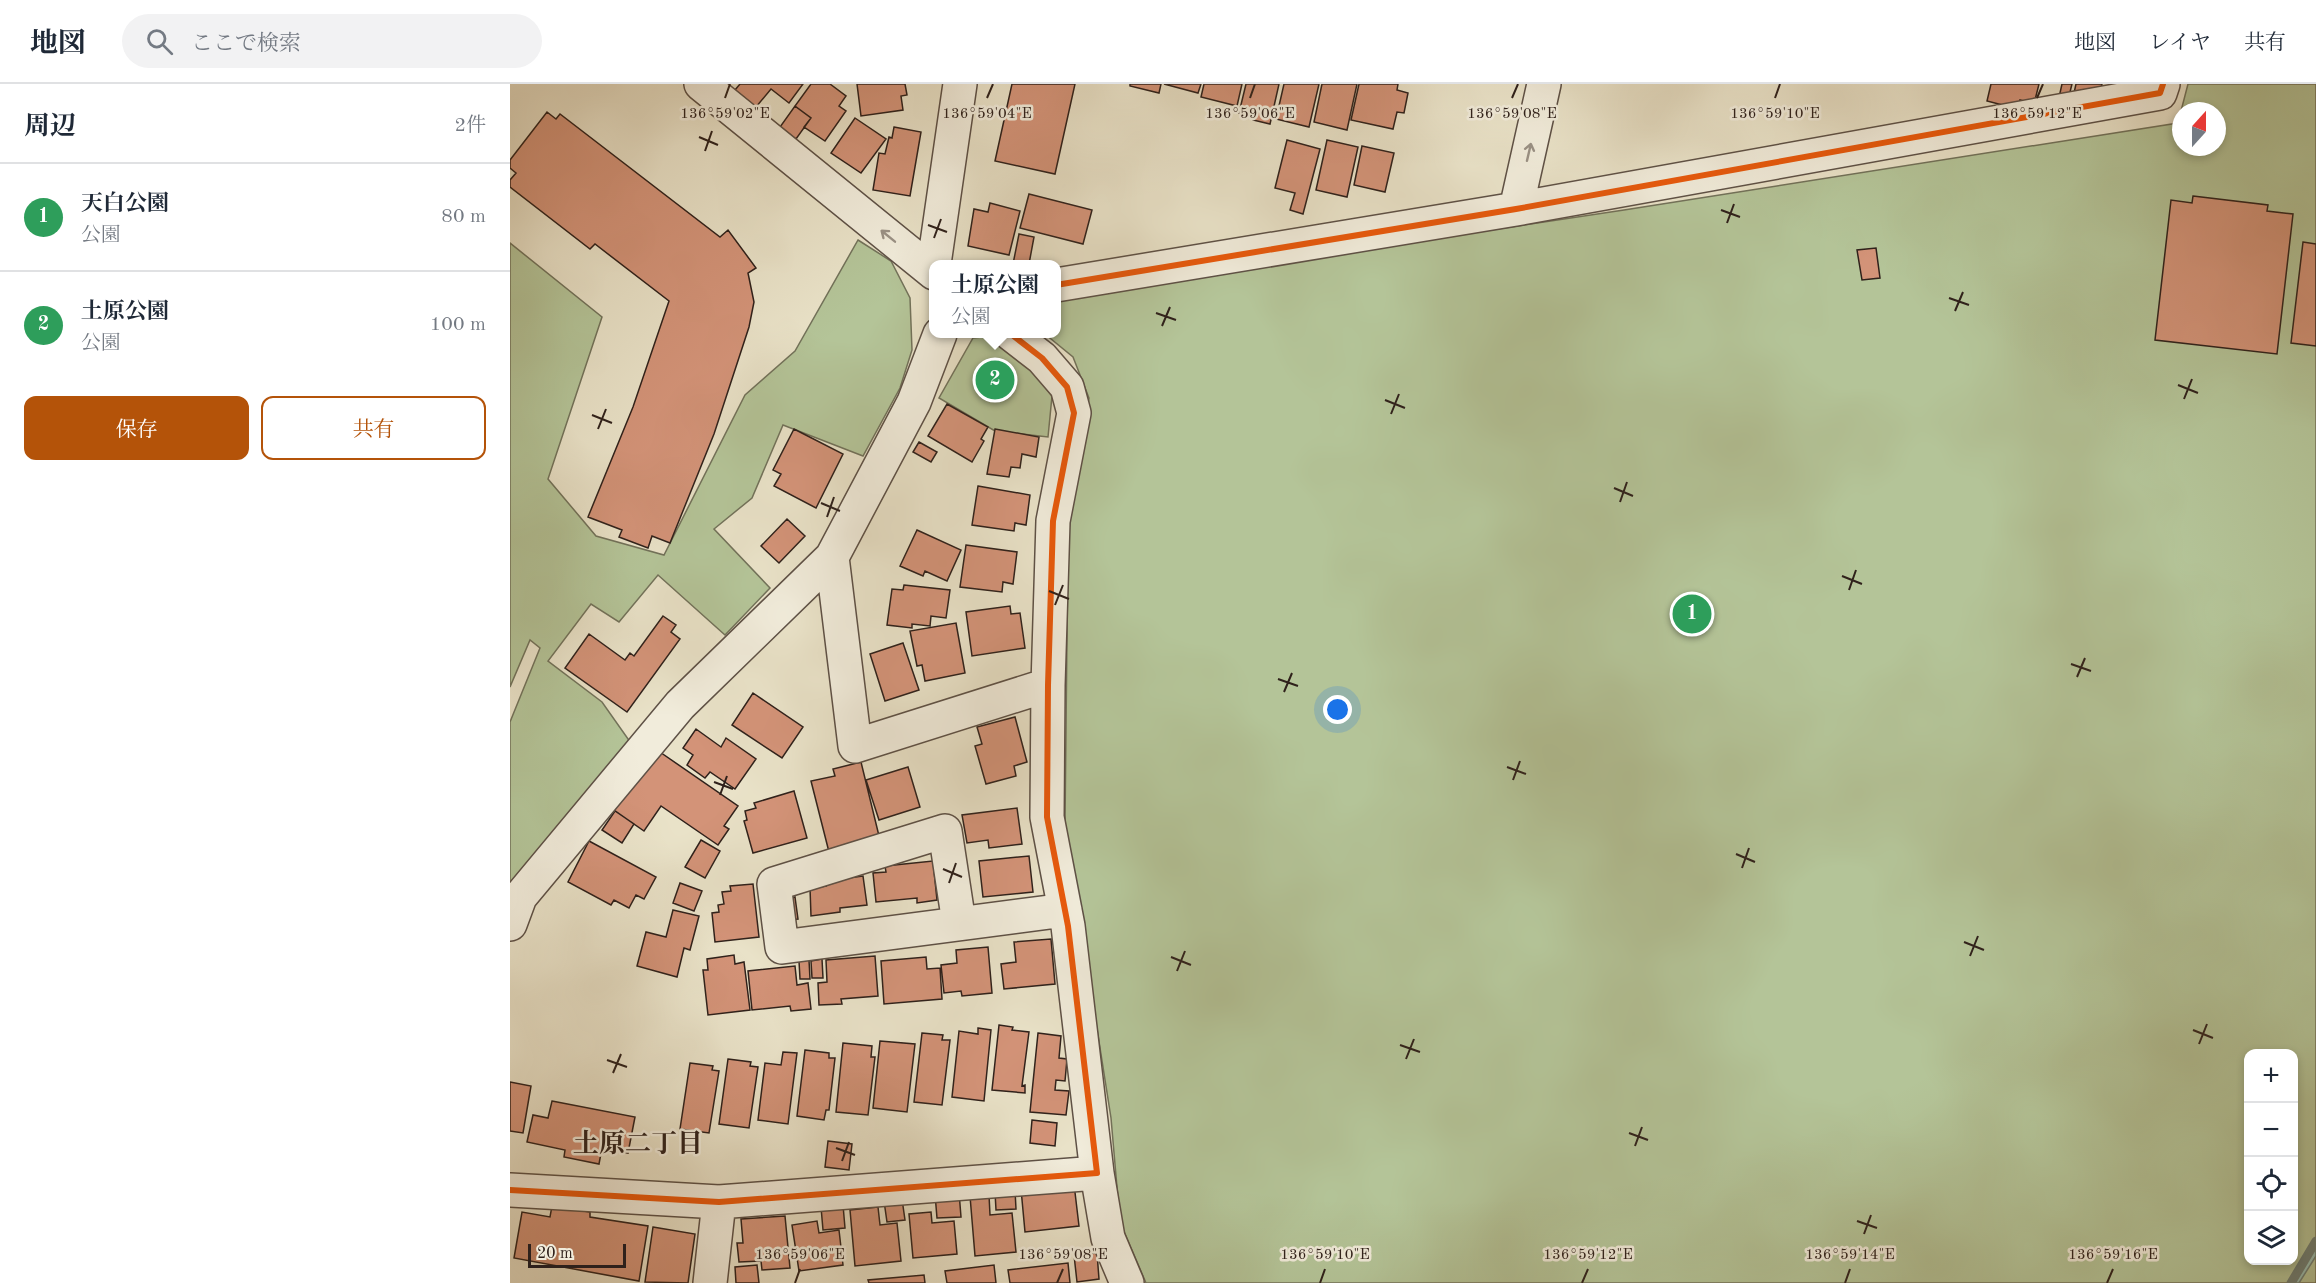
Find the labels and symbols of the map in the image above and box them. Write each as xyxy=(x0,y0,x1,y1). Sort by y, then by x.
north arrow xyxy=(2172,102,2226,156)
text: 136°59'02"E xyxy=(680,107,770,122)
text: 136°59'04"E xyxy=(942,107,1032,122)
text: 136°59'06"E xyxy=(1205,107,1295,122)
text: 136°59'08"E xyxy=(1467,107,1557,122)
text: 136°59'10"E xyxy=(1730,107,1820,122)
text: 136°59'12"E xyxy=(1992,107,2082,122)
one-way arrow xyxy=(1523,143,1535,162)
one-way arrow xyxy=(880,229,896,242)
pin: 2 xyxy=(976,358,1014,402)
pin: 1 xyxy=(1672,592,1712,636)
your location xyxy=(1323,695,1352,724)
district label: 土原二丁目 xyxy=(573,1129,703,1158)
scale bar xyxy=(528,1241,626,1268)
text: 136°59'06"E xyxy=(755,1248,845,1263)
text: 136°59'08"E xyxy=(1018,1248,1108,1263)
text: 136°59'10"E xyxy=(1280,1248,1370,1263)
text: 136°59'12"E xyxy=(1543,1248,1633,1263)
text: 136°59'14"E xyxy=(1805,1248,1895,1263)
text: 136°59'16"E xyxy=(2068,1248,2158,1263)

